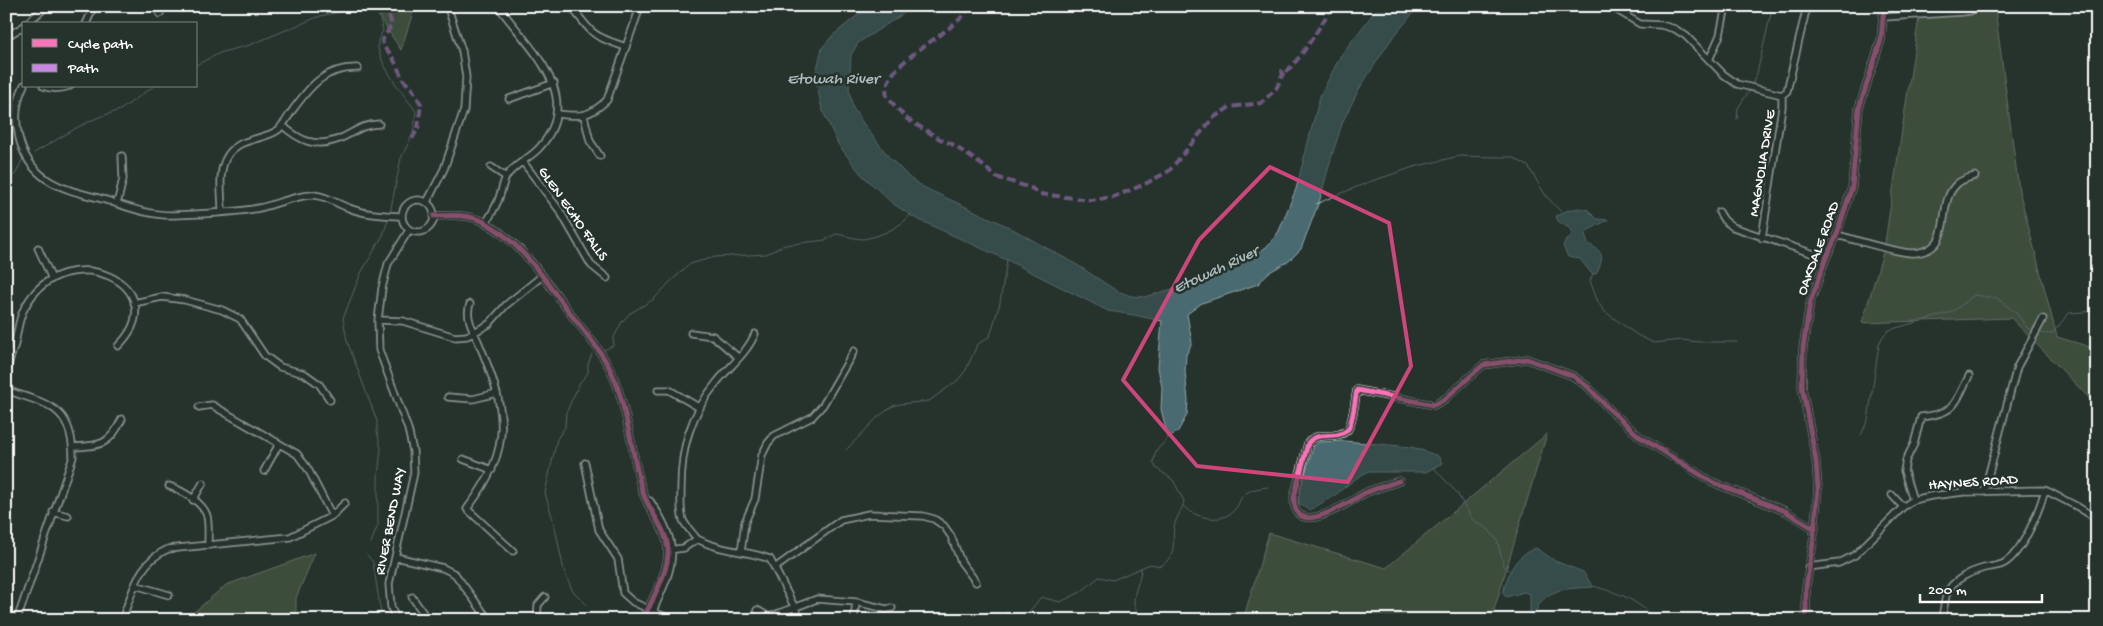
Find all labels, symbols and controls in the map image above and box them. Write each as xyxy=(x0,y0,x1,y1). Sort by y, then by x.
legend xyxy=(22,22,198,88)
text: Cycle path xyxy=(68,36,133,54)
text: Path xyxy=(67,60,99,78)
water label: Etowah River xyxy=(787,71,882,90)
street label: MAGNOLIA DRIVE xyxy=(1746,108,1780,218)
street label: GLEN ECHO FALLS xyxy=(533,164,612,265)
street label: OAKDALE ROAD xyxy=(1794,199,1844,298)
water label: Etowah River xyxy=(1171,242,1265,299)
street label: RIVER BEND WAY xyxy=(372,466,410,577)
street label: HAYNES ROAD xyxy=(1928,471,2019,495)
scale bar xyxy=(1920,571,2043,603)
text: 200 m xyxy=(1928,582,1967,600)

